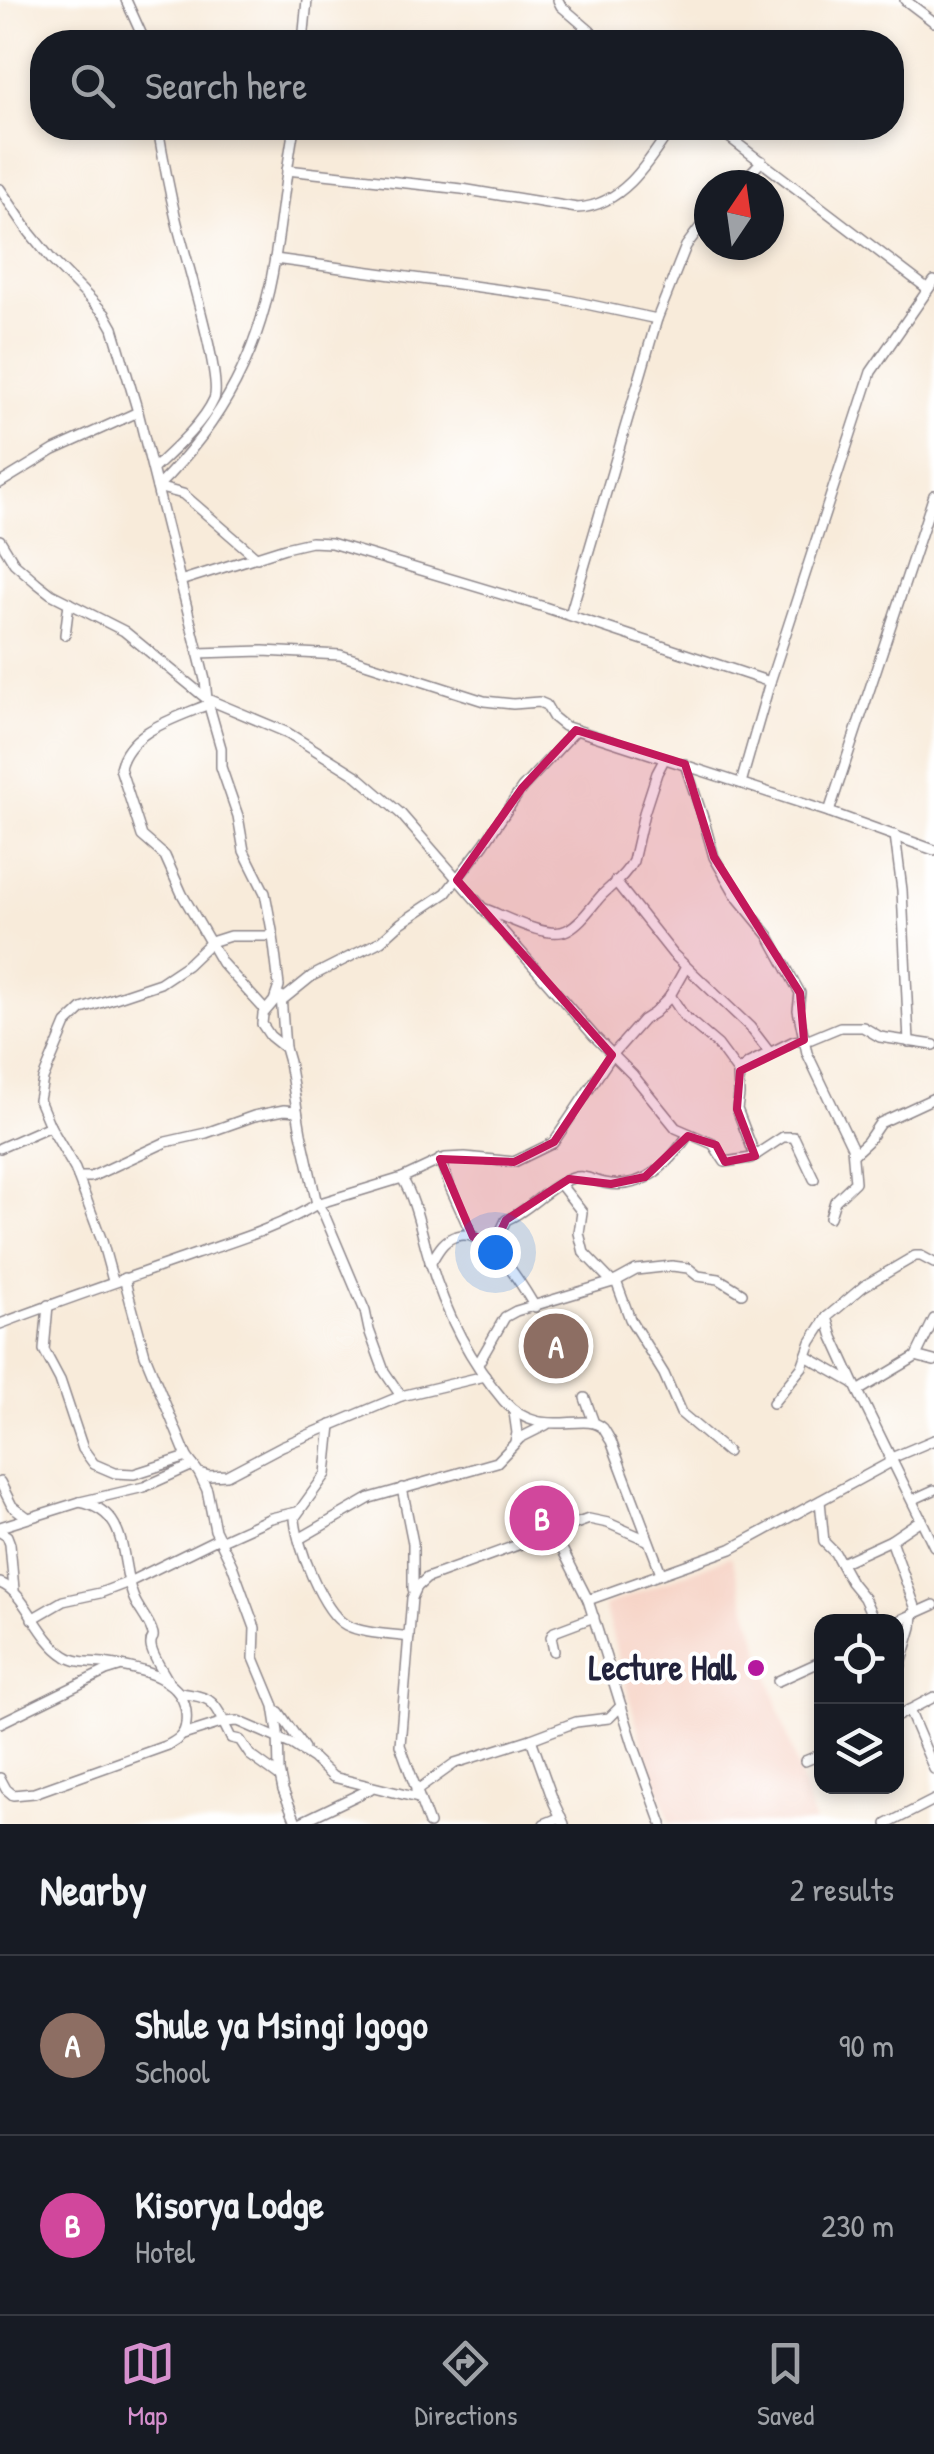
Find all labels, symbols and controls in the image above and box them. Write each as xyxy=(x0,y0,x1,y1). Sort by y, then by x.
search box xyxy=(30,30,904,140)
icon: search xyxy=(65,58,120,113)
text: Search here xyxy=(145,59,307,111)
north arrow xyxy=(694,170,784,260)
your location xyxy=(470,1227,521,1278)
pin: A xyxy=(524,1308,588,1384)
pin: B xyxy=(510,1480,574,1556)
map controls xyxy=(814,1614,904,1794)
button: locate xyxy=(814,1614,904,1704)
place label: Lecture Hall xyxy=(589,1644,737,1691)
marker: Lecture Hall xyxy=(745,1657,767,1679)
button: layers xyxy=(814,1704,904,1794)
text: Nearby xyxy=(40,1861,147,1918)
text: 2 results xyxy=(790,1868,894,1911)
text: Shule ya Msingi Igogo xyxy=(135,1998,428,2050)
text: A xyxy=(65,2024,80,2067)
text: 90 m xyxy=(839,2024,894,2067)
text: School xyxy=(135,2050,210,2093)
text: Kisorya Lodge xyxy=(135,2178,324,2230)
text: B xyxy=(64,2204,81,2247)
text: 230 m xyxy=(821,2204,894,2247)
text: Hotel xyxy=(135,2230,195,2273)
tab: Map xyxy=(120,2336,175,2434)
tab: Directions xyxy=(414,2336,517,2434)
tab: Saved xyxy=(757,2336,814,2434)

